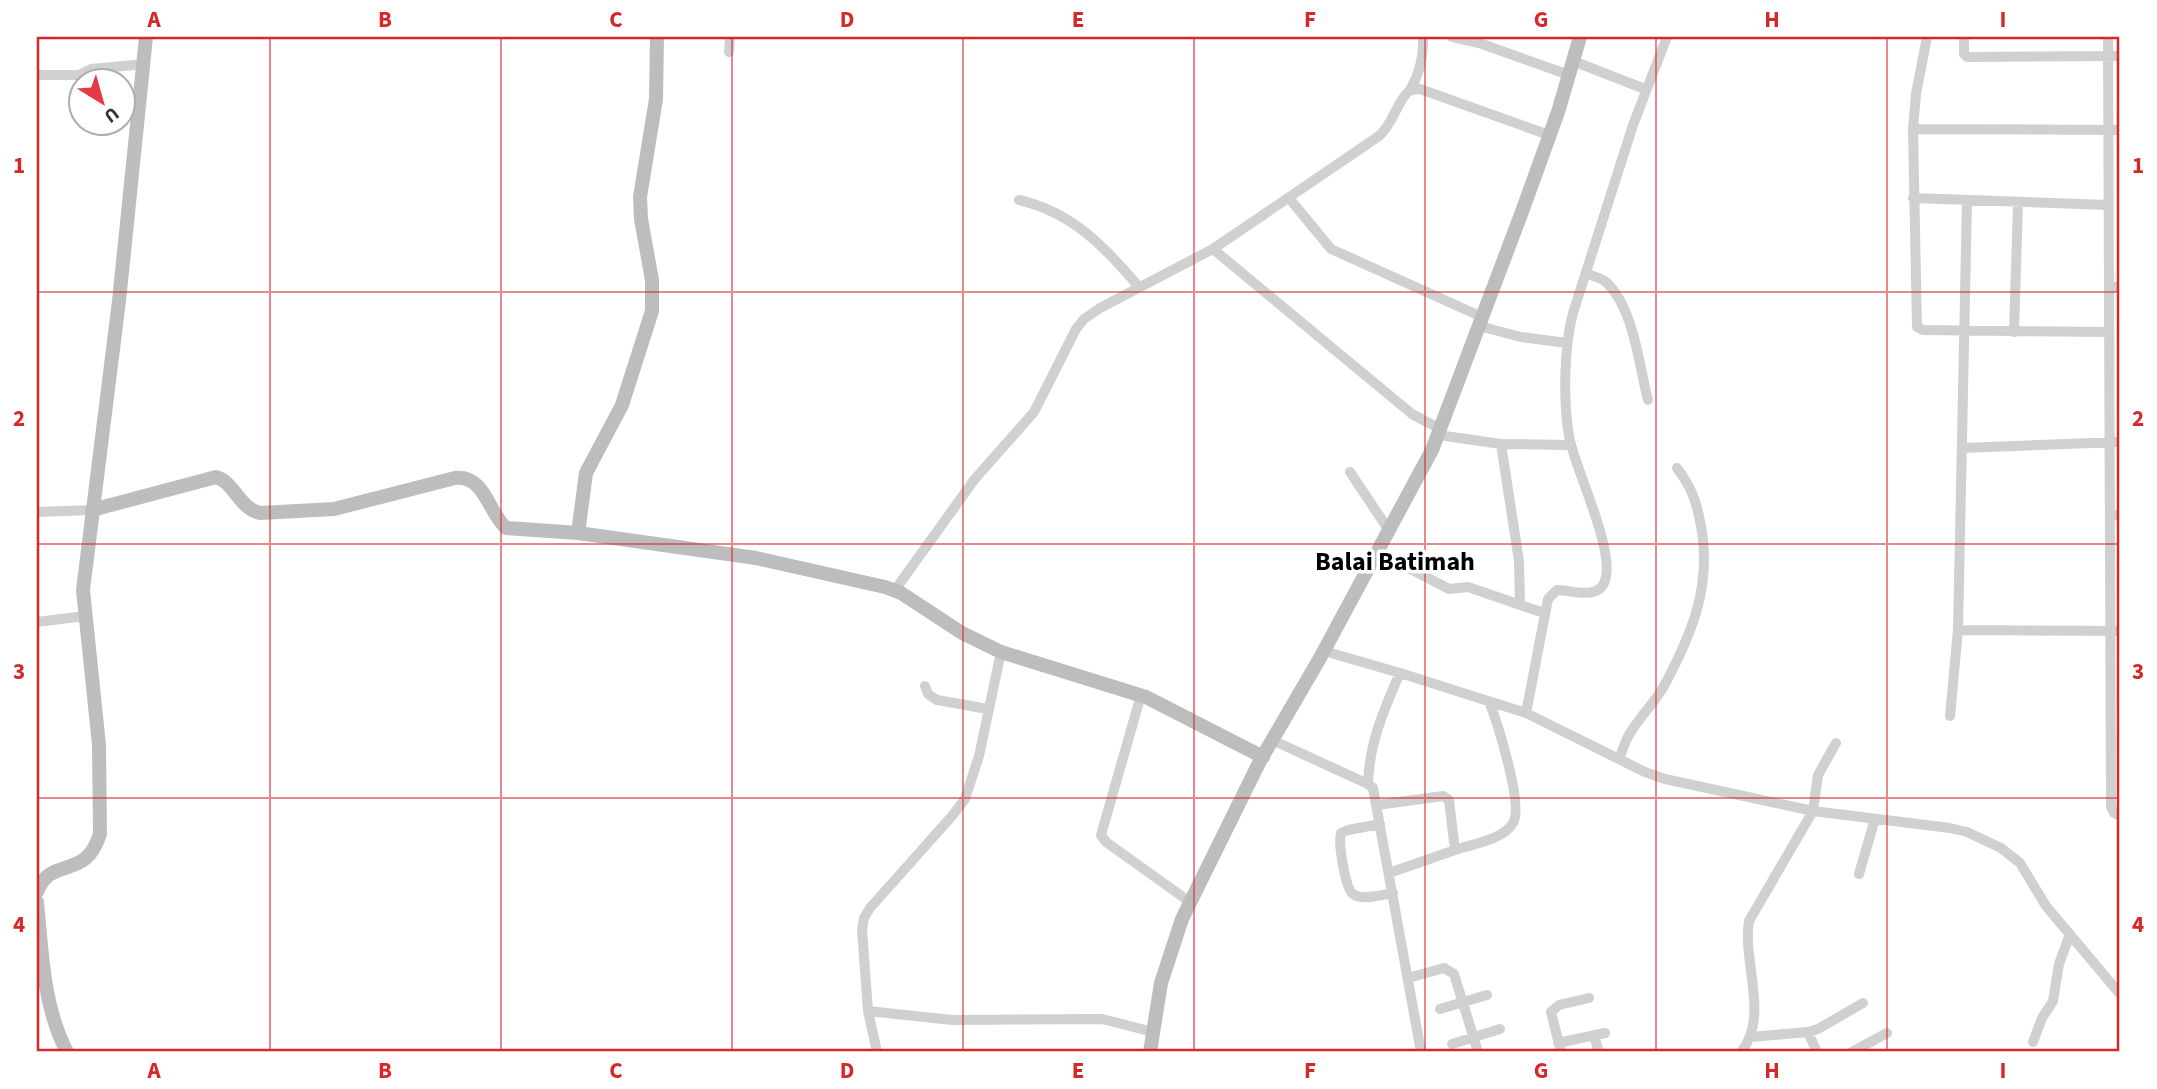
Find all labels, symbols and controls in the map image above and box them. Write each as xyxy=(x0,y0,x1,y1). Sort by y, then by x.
text: A xyxy=(146,3,161,36)
text: B xyxy=(378,3,392,36)
text: C xyxy=(609,3,623,36)
text: D xyxy=(840,3,854,36)
text: E xyxy=(1072,3,1084,36)
text: F xyxy=(1304,3,1316,36)
text: G xyxy=(1534,3,1548,36)
text: H xyxy=(1764,3,1780,36)
text: I xyxy=(2000,3,2006,36)
north arrow xyxy=(66,66,136,136)
text: U xyxy=(98,100,125,129)
text: 1 xyxy=(13,149,25,182)
text: 1 xyxy=(2132,149,2144,182)
text: 2 xyxy=(13,402,25,435)
text: 2 xyxy=(2132,402,2144,435)
district label: Balai Batimah xyxy=(1315,543,1475,580)
text: 3 xyxy=(13,655,25,688)
text: 3 xyxy=(2132,655,2144,688)
text: 4 xyxy=(13,908,25,941)
text: 4 xyxy=(2132,908,2144,941)
text: A xyxy=(146,1054,161,1087)
text: B xyxy=(378,1054,392,1087)
text: C xyxy=(609,1054,623,1087)
text: D xyxy=(840,1054,854,1087)
text: E xyxy=(1072,1054,1084,1087)
text: F xyxy=(1304,1054,1316,1087)
text: G xyxy=(1534,1054,1548,1087)
text: H xyxy=(1764,1054,1780,1087)
text: I xyxy=(2000,1054,2006,1087)

